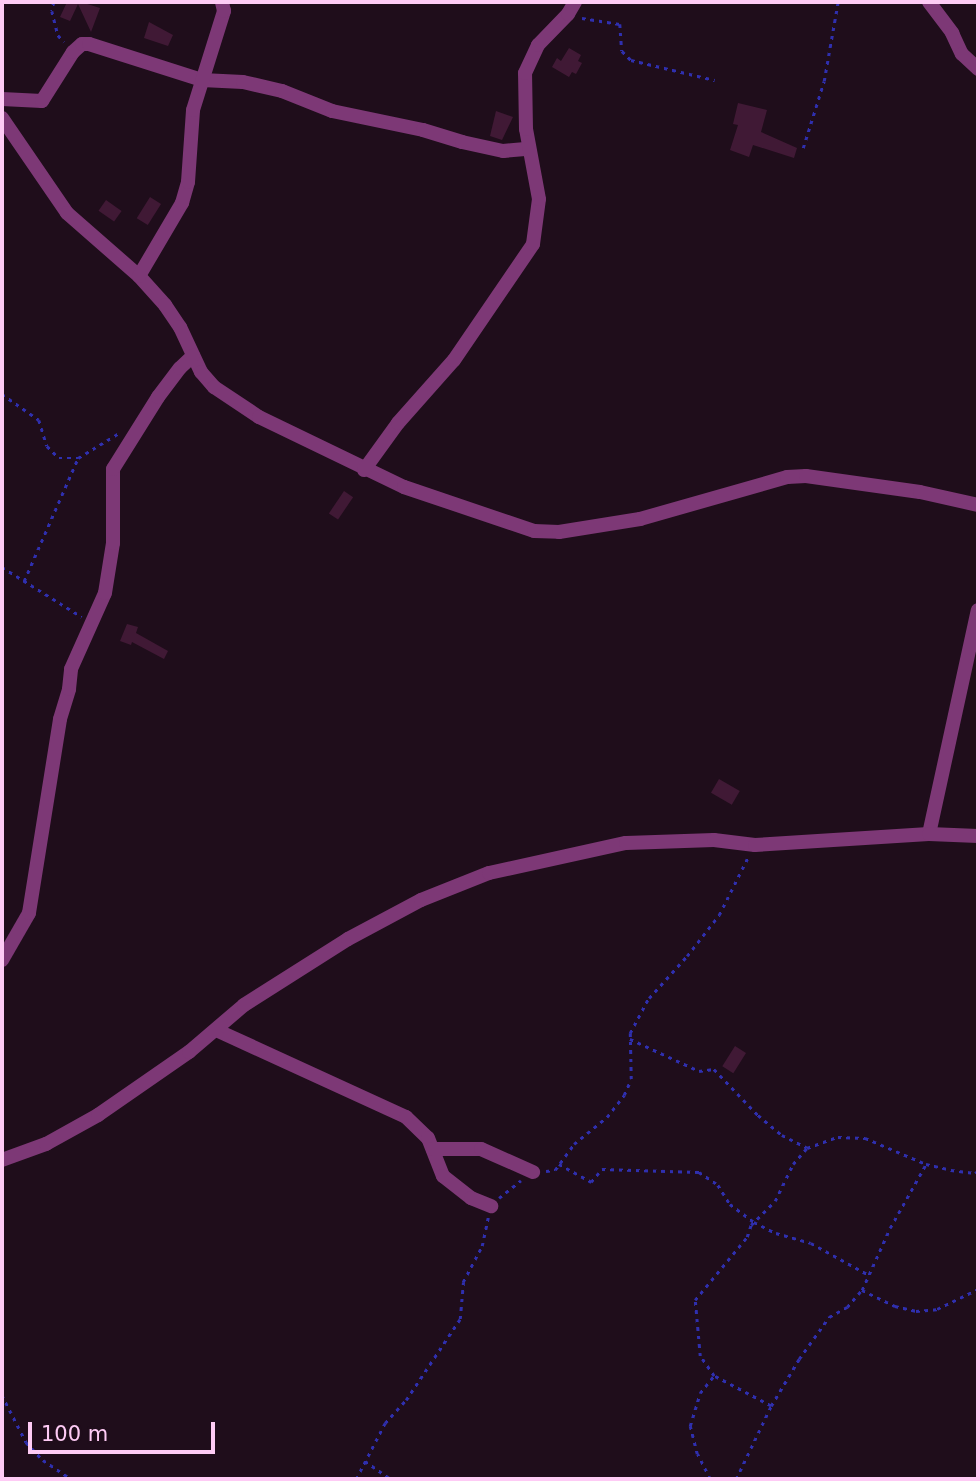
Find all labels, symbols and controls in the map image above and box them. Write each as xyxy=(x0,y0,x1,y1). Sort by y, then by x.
scale bar xyxy=(32,1408,219,1452)
text: 100 m xyxy=(41,1422,108,1446)

